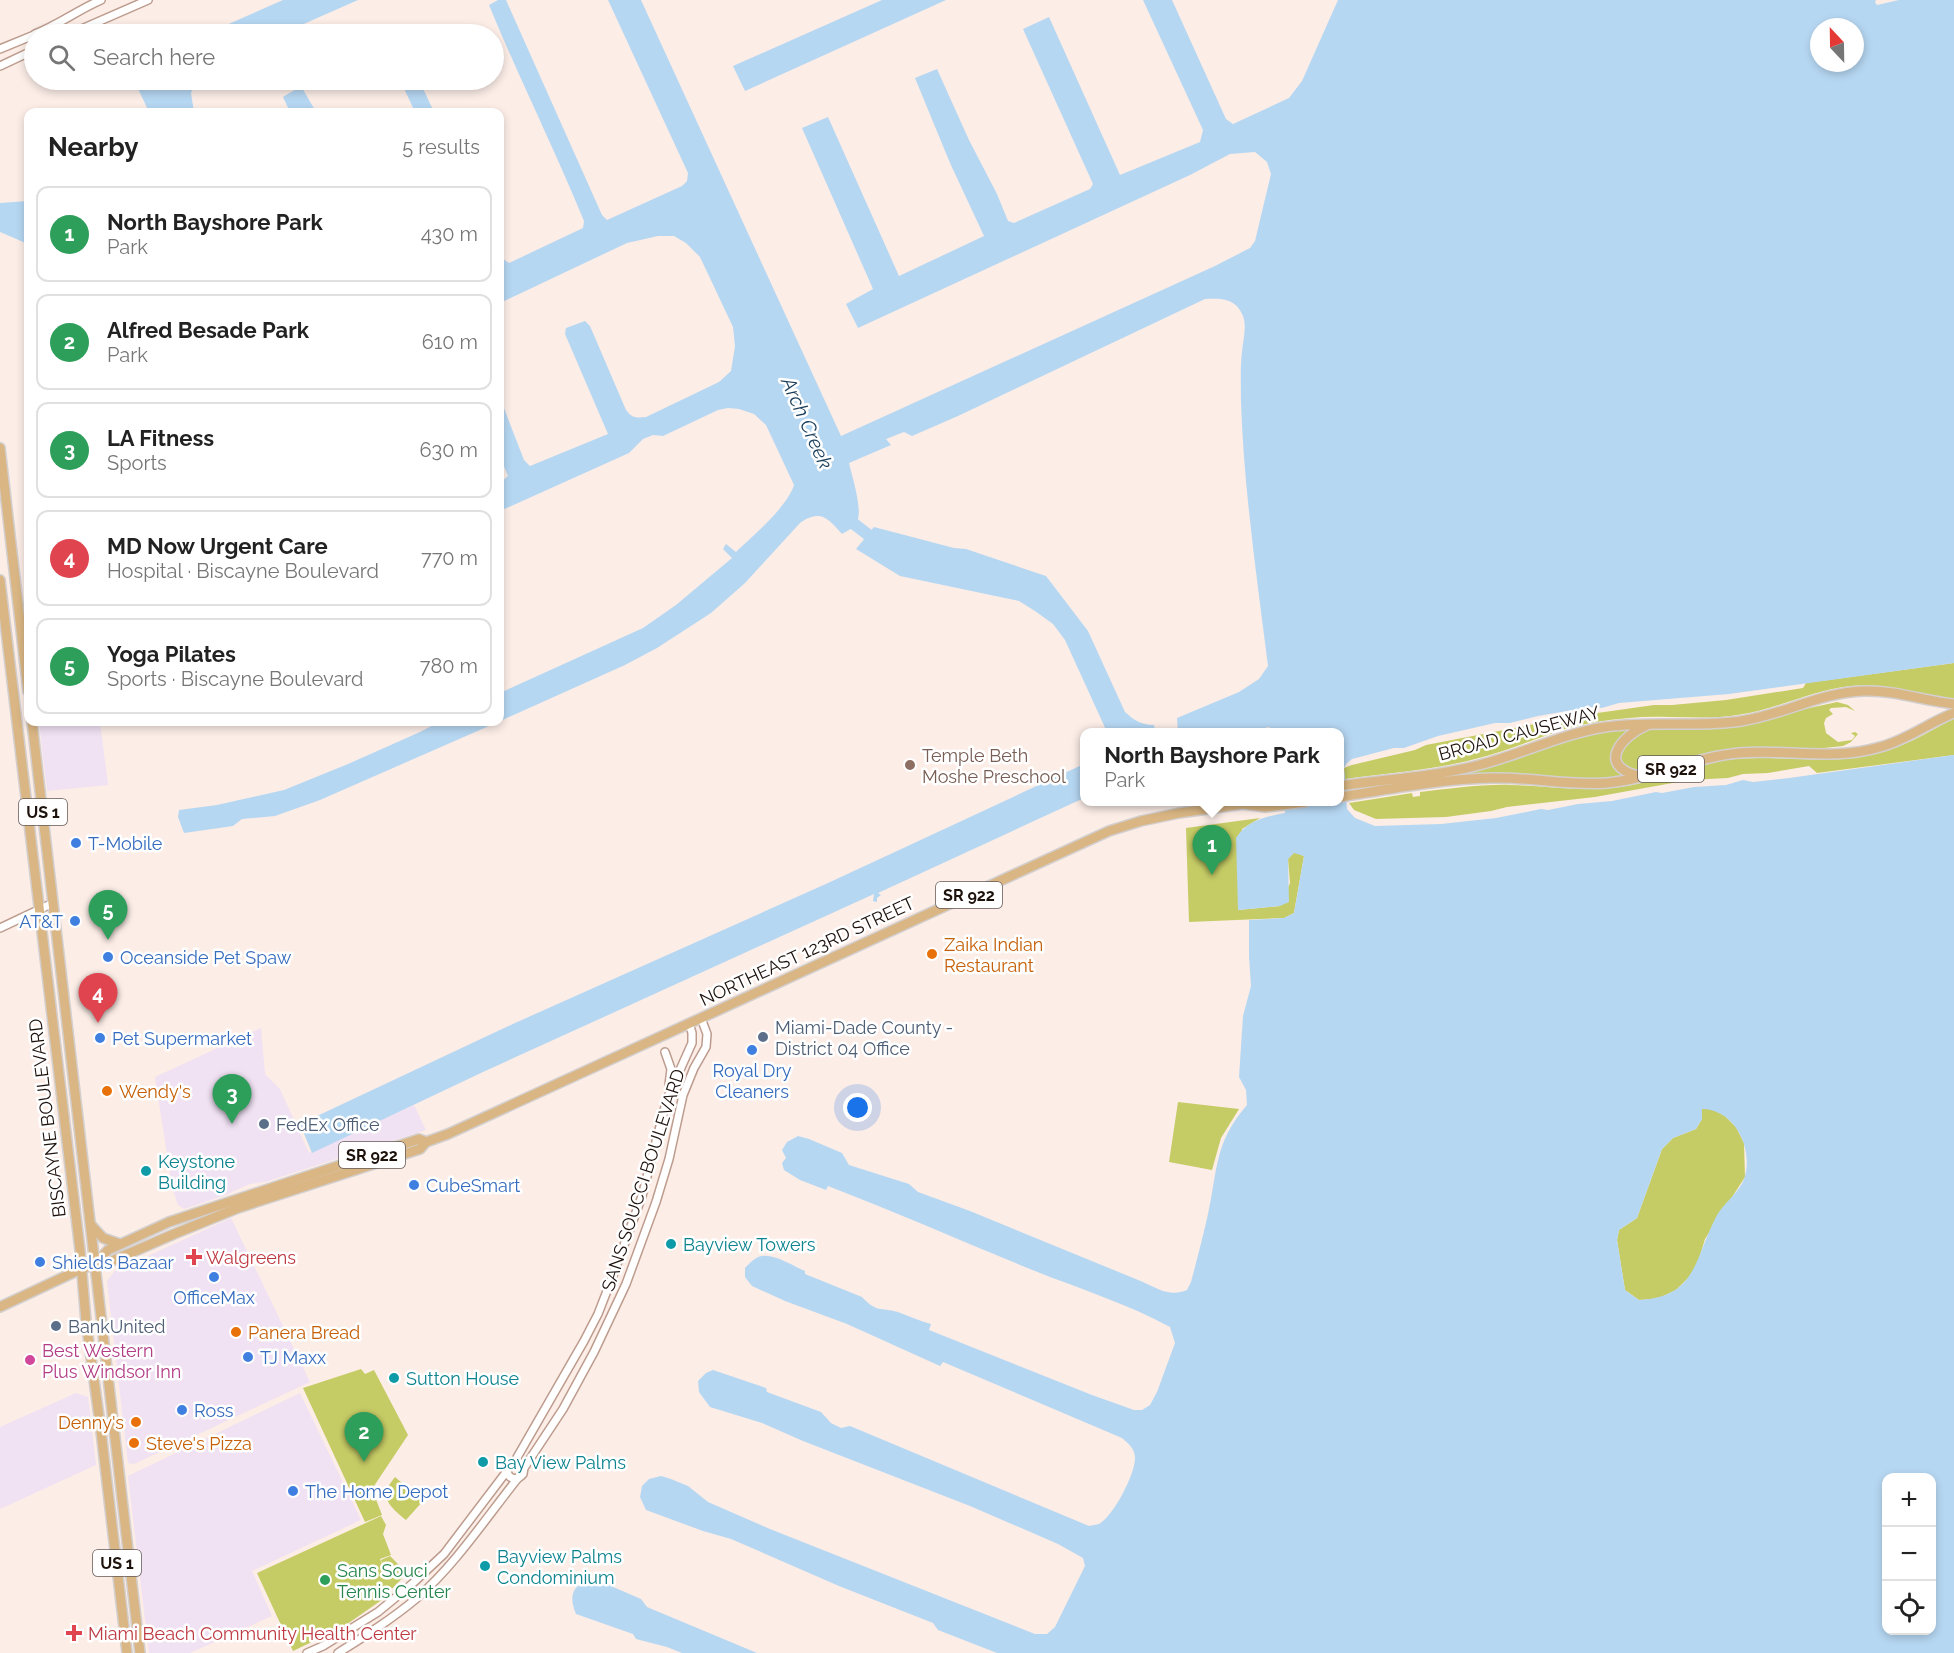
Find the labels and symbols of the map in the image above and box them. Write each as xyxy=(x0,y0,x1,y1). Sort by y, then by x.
north arrow xyxy=(1810,18,1864,72)
water label: Arch Creek xyxy=(776,372,838,473)
street label: BROAD CAUSEWAY xyxy=(1436,701,1602,765)
place label: Temple Beth Moshe Preschool xyxy=(922,745,1066,787)
road number: SR 922 xyxy=(1638,756,1704,782)
marker: Temple Beth Moshe Preschool xyxy=(903,758,917,772)
road number: US 1 xyxy=(19,799,67,825)
pin: 1 xyxy=(1192,826,1232,875)
place label: T-Mobile xyxy=(88,833,163,854)
marker: T-Mobile xyxy=(69,836,83,850)
road number: SR 922 xyxy=(936,882,1002,908)
pin: 5 xyxy=(88,890,128,940)
street label: NORTHEAST 123RD STREET xyxy=(696,892,918,1010)
place label: AT&T xyxy=(19,911,63,932)
marker: AT&T xyxy=(68,914,82,928)
place label: Zaika Indian Restaurant xyxy=(944,934,1043,976)
place label: Oceanside Pet Spaw xyxy=(120,947,292,968)
marker: Zaika Indian Restaurant xyxy=(925,947,939,961)
marker: Oceanside Pet Spaw xyxy=(101,950,115,964)
pin: 4 xyxy=(78,974,118,1023)
street label: BISCAYNE BOULEVARD xyxy=(24,1017,70,1219)
place label: Miami-Dade County - District 04 Office xyxy=(775,1017,953,1059)
place label: Pet Supermarket xyxy=(112,1028,252,1049)
marker: Miami-Dade County - District 04 Office xyxy=(756,1030,770,1044)
marker: Pet Supermarket xyxy=(93,1031,107,1045)
marker: Royal Dry Cleaners xyxy=(745,1043,759,1057)
place label: Royal Dry Cleaners xyxy=(712,1060,792,1102)
street label: SANS SOUCCI BOULEVARD xyxy=(597,1066,689,1294)
pin: 3 xyxy=(212,1074,252,1124)
place label: Wendy's xyxy=(119,1081,191,1102)
marker: Wendy's xyxy=(100,1084,114,1098)
your location xyxy=(843,1093,872,1122)
place label: FedEx Office xyxy=(276,1114,380,1135)
marker: FedEx Office xyxy=(257,1117,271,1131)
road number: SR 922 xyxy=(339,1142,405,1168)
place label: Keystone Building xyxy=(158,1151,236,1193)
marker: Keystone Building xyxy=(139,1164,153,1178)
place label: CubeSmart xyxy=(426,1175,520,1196)
marker: CubeSmart xyxy=(407,1178,421,1192)
place label: Bayview Towers xyxy=(683,1234,816,1255)
marker: Bayview Towers xyxy=(664,1237,678,1251)
place label: Walgreens xyxy=(206,1247,296,1268)
marker: Walgreens xyxy=(187,1250,201,1264)
place label: Shields Bazaar xyxy=(52,1252,175,1273)
marker: Shields Bazaar xyxy=(33,1255,47,1269)
marker: OfficeMax xyxy=(207,1270,221,1284)
place label: OfficeMax xyxy=(173,1287,255,1308)
place label: BankUnited xyxy=(68,1316,165,1337)
marker: BankUnited xyxy=(49,1319,63,1333)
place label: Panera Bread xyxy=(248,1322,360,1343)
marker: Panera Bread xyxy=(229,1325,243,1339)
place label: Best Western Plus Windsor Inn xyxy=(42,1340,181,1382)
place label: TJ Maxx xyxy=(260,1347,326,1368)
marker: TJ Maxx xyxy=(241,1350,255,1364)
marker: Best Western Plus Windsor Inn xyxy=(23,1353,37,1367)
place label: Sutton House xyxy=(406,1368,520,1389)
marker: Sutton House xyxy=(387,1371,401,1385)
place label: Ross xyxy=(194,1400,234,1421)
marker: Ross xyxy=(175,1403,189,1417)
place label: Denny's xyxy=(58,1412,124,1433)
pin: 2 xyxy=(344,1412,384,1462)
marker: Denny's xyxy=(129,1415,143,1429)
place label: Steve's Pizza xyxy=(146,1433,252,1454)
marker: Steve's Pizza xyxy=(127,1436,141,1450)
place label: Bay View Palms xyxy=(495,1452,626,1473)
marker: Bay View Palms xyxy=(476,1455,490,1469)
place label: The Home Depot xyxy=(305,1481,448,1502)
marker: The Home Depot xyxy=(286,1484,300,1498)
place label: Bayview Palms Condominium xyxy=(497,1546,622,1588)
road number: US 1 xyxy=(93,1550,141,1576)
marker: Bayview Palms Condominium xyxy=(478,1559,492,1573)
place label: Sans Souci Tennis Center xyxy=(337,1560,451,1602)
marker: Sans Souci Tennis Center xyxy=(318,1573,332,1587)
place label: Miami Beach Community Health Center xyxy=(88,1623,417,1644)
marker: Miami Beach Community Health Center xyxy=(65,1624,83,1642)

